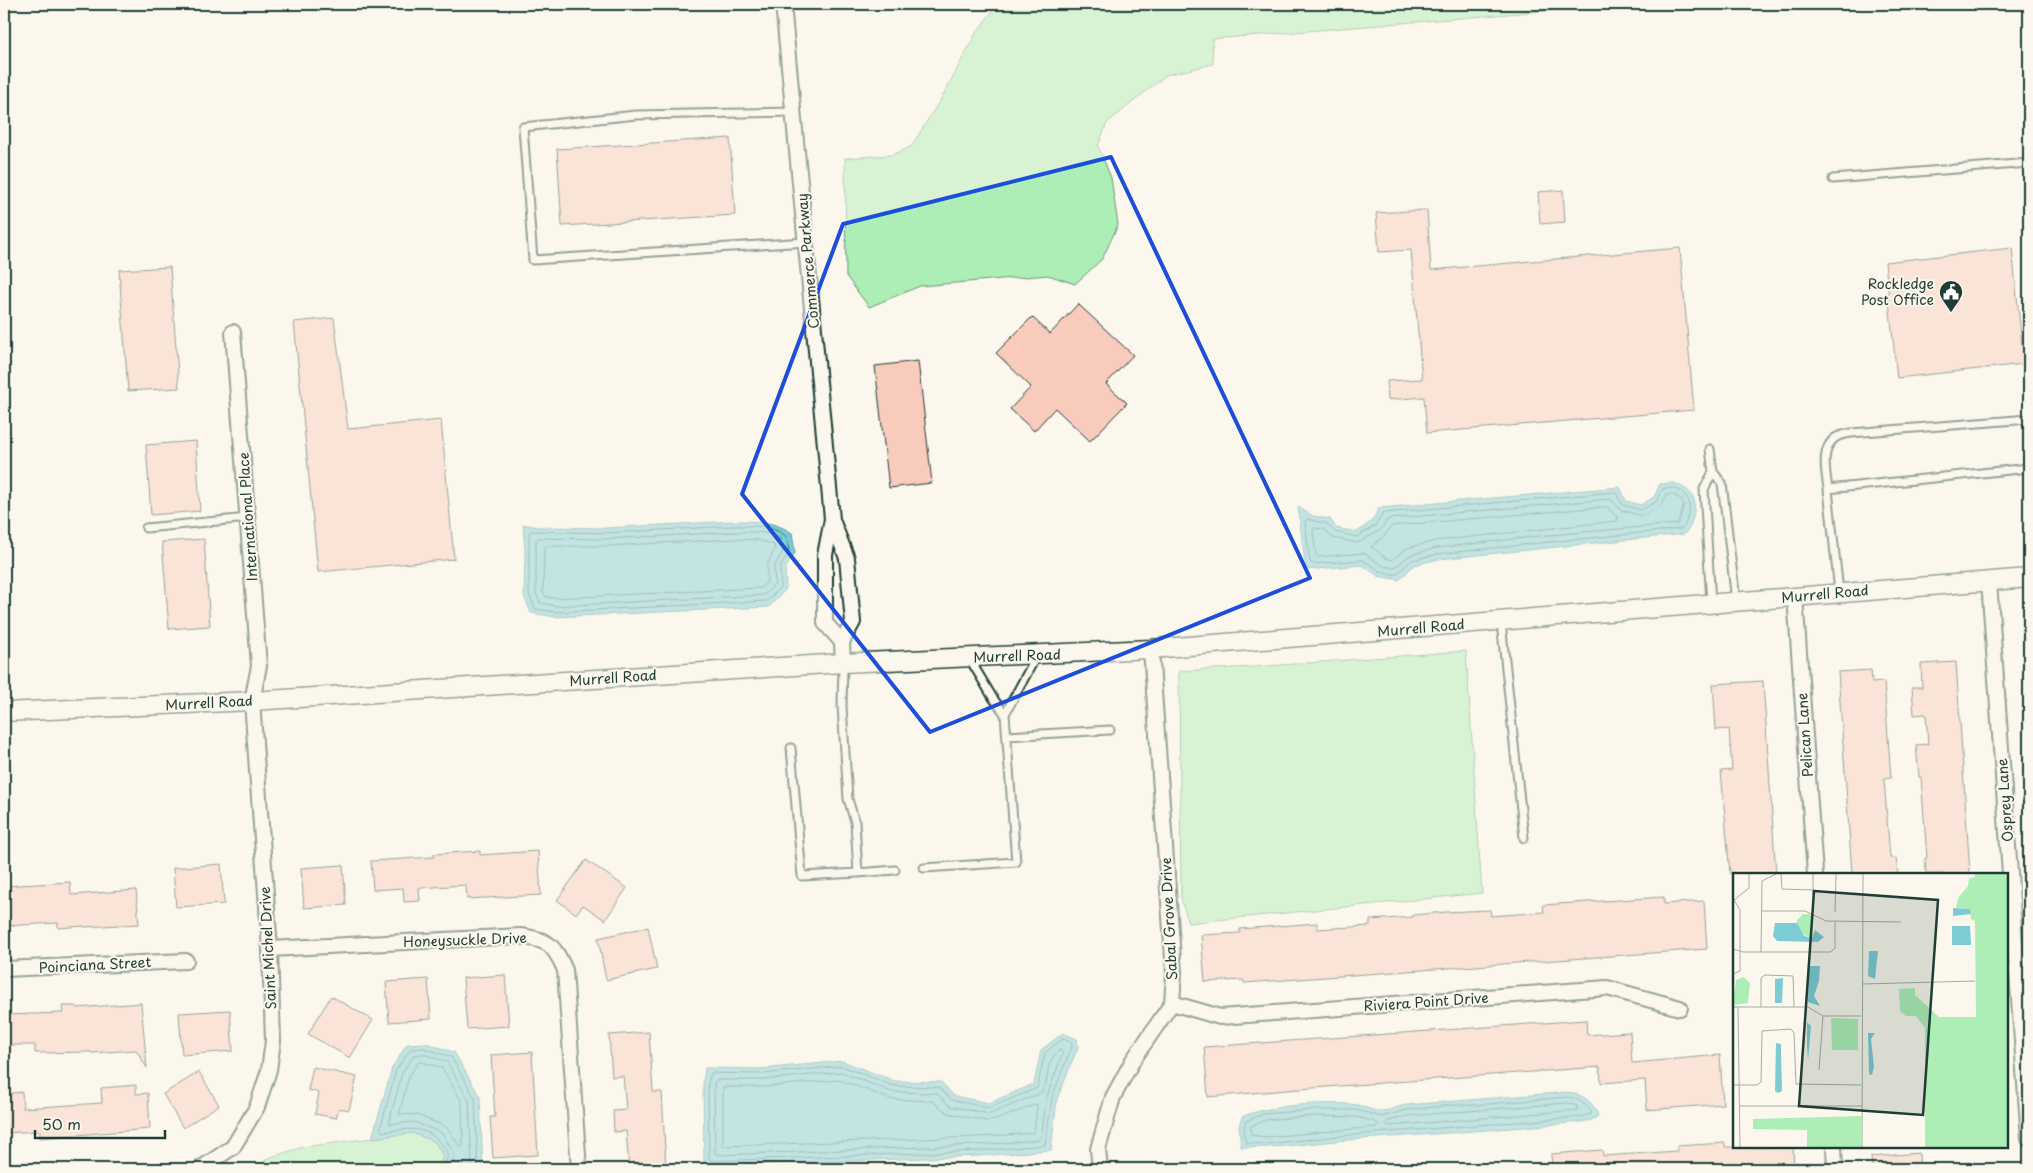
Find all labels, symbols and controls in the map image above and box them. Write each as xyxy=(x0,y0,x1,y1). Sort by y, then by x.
street label: Commerce Parkway xyxy=(791,192,824,330)
place label: Rockledge Post Office xyxy=(1861,273,1934,310)
public building icon: Rockledge Post Office xyxy=(1938,279,1964,313)
street label: International Place xyxy=(233,452,262,582)
street label: Murrell Road xyxy=(1780,579,1870,608)
street label: Murrell Road xyxy=(1376,613,1466,642)
street label: Murrell Road xyxy=(973,643,1061,668)
street label: Murrell Road xyxy=(569,664,657,691)
street label: Murrell Road xyxy=(165,690,253,715)
street label: Pelican Lane xyxy=(1791,692,1818,778)
street label: Osprey Lane xyxy=(1991,757,2018,843)
street label: Sabal Grove Drive xyxy=(1155,857,1182,981)
inset map xyxy=(1733,873,2008,1148)
street label: Saint Michel Drive xyxy=(254,886,281,1010)
street label: Honeysuckle Drive xyxy=(403,927,528,952)
street label: Poinciana Street xyxy=(38,951,152,978)
street label: Riviera Point Drive xyxy=(1363,987,1489,1016)
scale bar xyxy=(35,1108,165,1140)
text: 50 m xyxy=(42,1112,81,1135)

